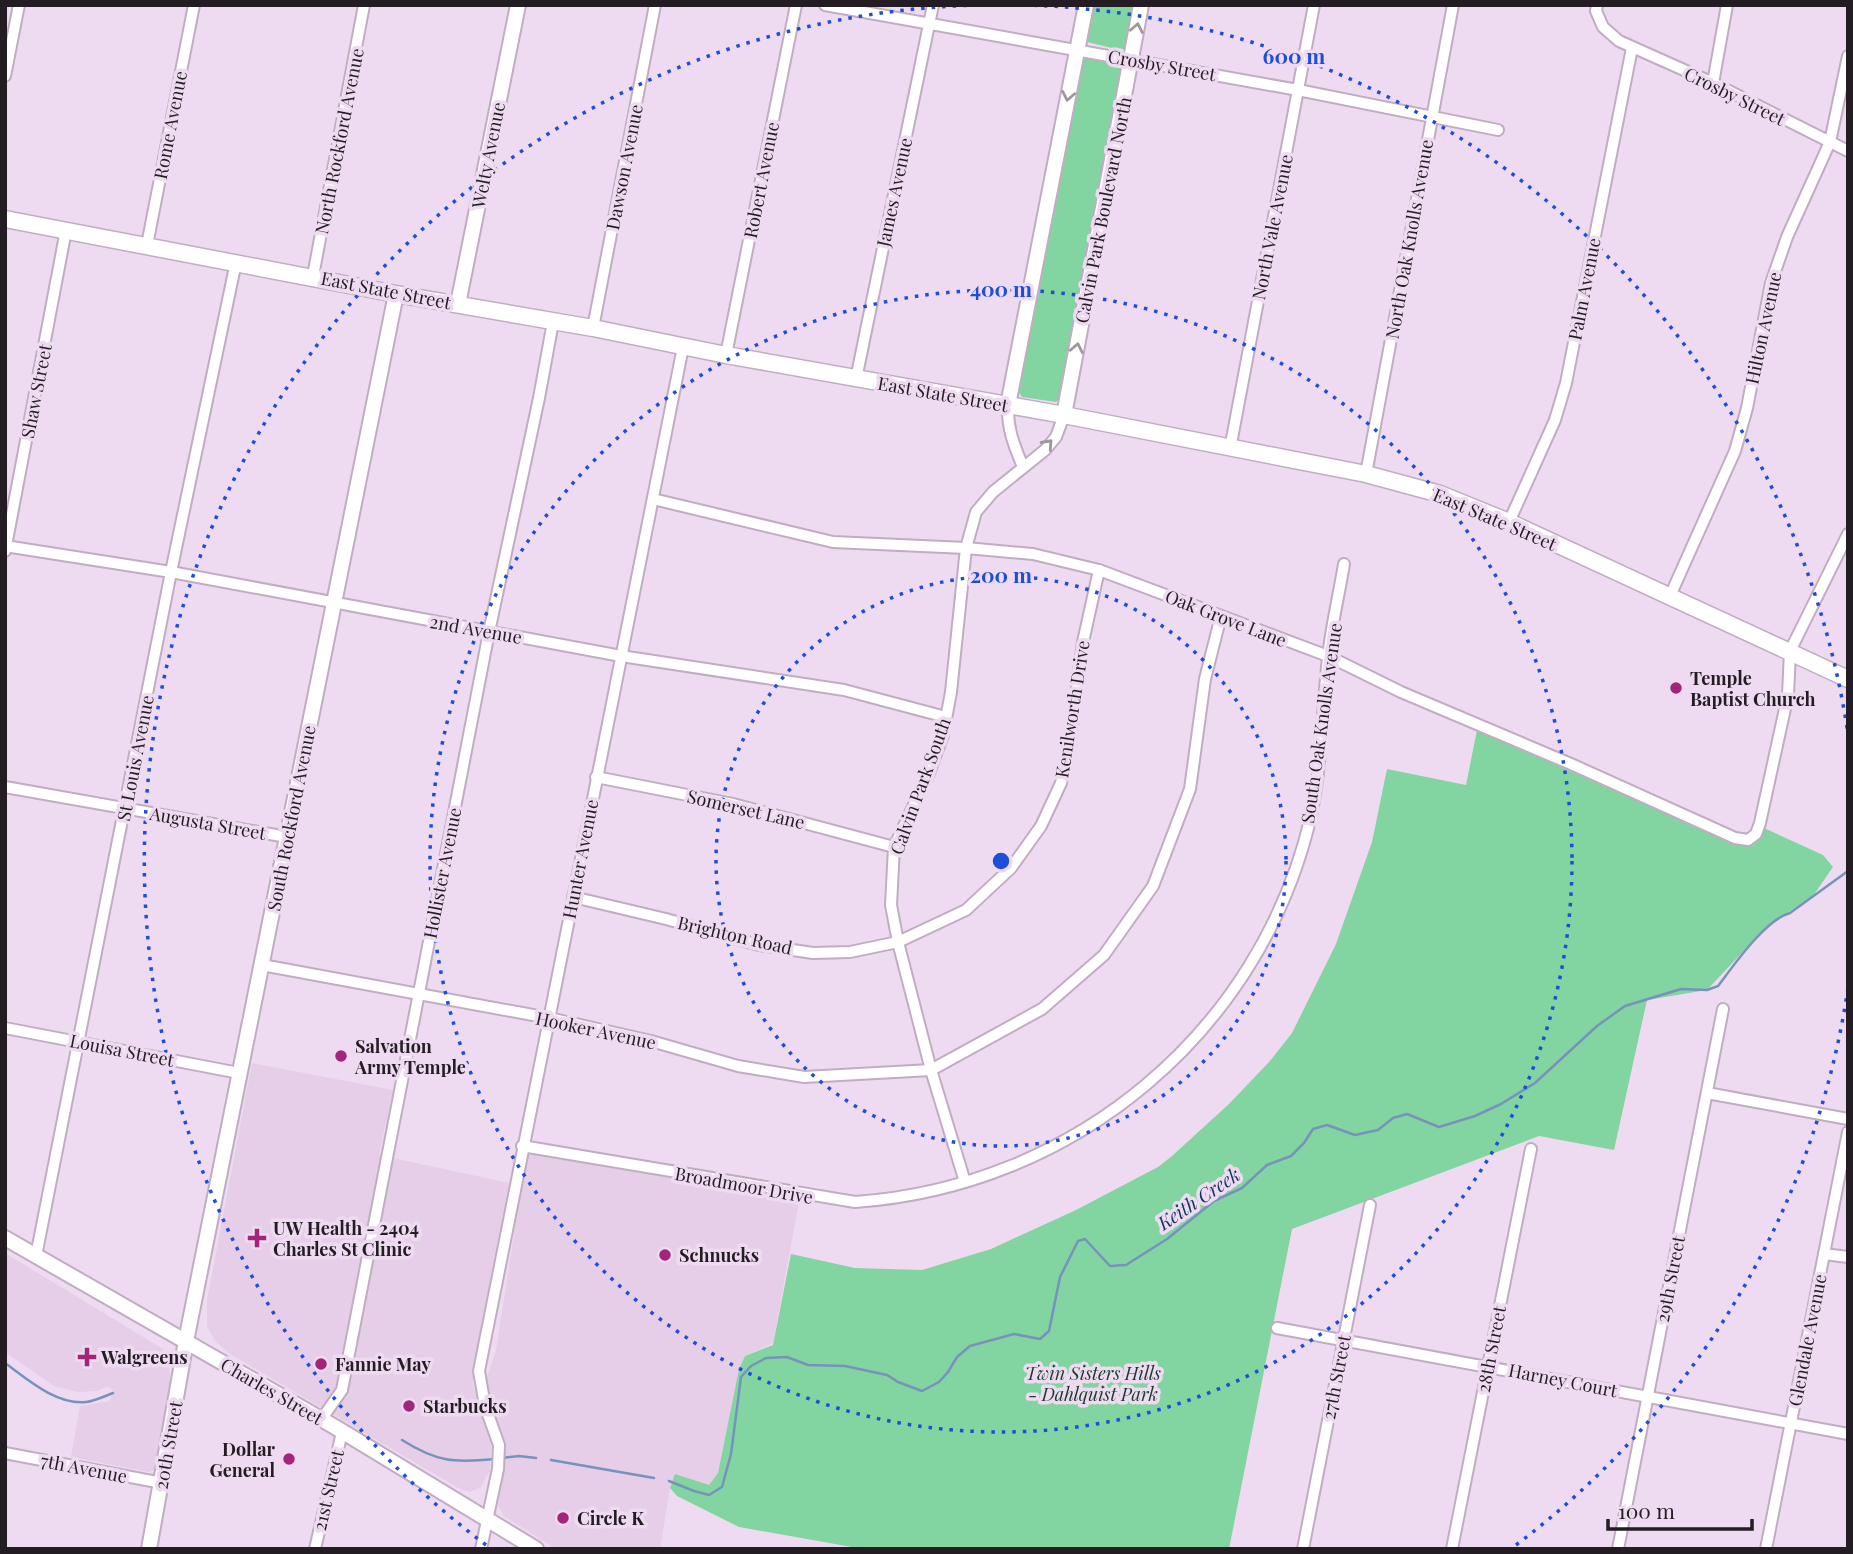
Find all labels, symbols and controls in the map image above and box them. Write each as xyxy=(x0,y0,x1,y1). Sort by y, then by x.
one-way arrow xyxy=(1129,22,1144,34)
text: 600 m xyxy=(1263,41,1325,69)
street label: Crosby Street xyxy=(1106,44,1219,86)
street label: North Rockford Avenue xyxy=(309,46,369,236)
street label: Crosby Street xyxy=(1681,61,1790,131)
street label: Rome Avenue xyxy=(148,69,192,181)
one-way arrow xyxy=(1062,90,1077,102)
street label: Calvin Park Boulevard North xyxy=(1069,94,1137,325)
street label: Welty Avenue xyxy=(466,100,510,211)
street label: Dawson Avenue xyxy=(600,102,648,232)
street label: Robert Avenue xyxy=(738,120,784,240)
street label: James Avenue xyxy=(871,135,917,250)
street label: North Oak Knolls Avenue xyxy=(1380,137,1438,341)
street label: North Vale Avenue xyxy=(1246,152,1298,302)
street label: Palm Avenue xyxy=(1562,236,1606,342)
street label: East State Street xyxy=(319,266,454,314)
street label: Hilton Avenue xyxy=(1739,270,1787,386)
text: 400 m xyxy=(970,274,1032,302)
street label: Shaw Street xyxy=(15,341,57,440)
one-way arrow xyxy=(1069,342,1084,354)
street label: East State Street xyxy=(876,371,1011,417)
one-way arrow xyxy=(1040,440,1052,453)
street label: East State Street xyxy=(1430,482,1561,556)
text: 200 m xyxy=(970,560,1032,588)
street label: Oak Grove Lane xyxy=(1162,584,1290,652)
street label: 2nd Avenue xyxy=(428,609,524,649)
street label: South Oak Knolls Avenue xyxy=(1295,621,1347,825)
street label: Kenilworth Drive xyxy=(1049,638,1095,780)
place label: Temple Baptist Church xyxy=(1690,666,1816,711)
marker: Temple Baptist Church xyxy=(1668,680,1684,696)
street label: St Louis Avenue xyxy=(111,693,159,823)
street label: Calvin Park South xyxy=(884,714,956,858)
street label: South Rockford Avenue xyxy=(261,723,321,913)
street label: Somerset Lane xyxy=(685,784,807,834)
street label: Hunter Avenue xyxy=(557,797,603,921)
street label: Augusta Street xyxy=(147,801,268,845)
street label: Hollister Avenue xyxy=(418,805,466,941)
centre of rings xyxy=(989,849,1013,873)
street label: Brighton Road xyxy=(675,910,795,960)
street label: Hooker Avenue xyxy=(534,1006,658,1054)
street label: Louisa Street xyxy=(68,1028,177,1072)
place label: Salvation Army Temple xyxy=(354,1034,466,1079)
marker: Salvation Army Temple xyxy=(333,1048,349,1064)
street label: Broadmoor Drive xyxy=(673,1161,815,1209)
water label: Keith Creek xyxy=(1151,1161,1245,1236)
place label: UW Health - 2404 Charles St Clinic xyxy=(273,1216,419,1261)
marker: UW Health - 2404 Charles St Clinic xyxy=(247,1228,267,1248)
street label: 29th Street xyxy=(1650,1233,1690,1324)
place label: Schnucks xyxy=(679,1243,759,1267)
marker: Schnucks xyxy=(657,1247,673,1263)
street label: Glendale Avenue xyxy=(1782,1272,1832,1408)
street label: 28th Street xyxy=(1471,1303,1511,1394)
street label: 27th Street xyxy=(1316,1332,1356,1421)
place label: Walgreens xyxy=(100,1345,188,1369)
marker: Walgreens xyxy=(79,1349,95,1365)
street label: Charles Street xyxy=(216,1352,328,1430)
place label: Fannie May xyxy=(335,1352,431,1376)
marker: Fannie May xyxy=(313,1356,329,1372)
street label: Harney Court xyxy=(1507,1358,1620,1402)
park label: Twin Sisters Hills - Dahlquist Park xyxy=(1025,1361,1161,1406)
place label: Starbucks xyxy=(423,1394,506,1418)
street label: 20th Street xyxy=(148,1398,188,1491)
marker: Starbucks xyxy=(401,1398,417,1414)
place label: Dollar General xyxy=(209,1437,276,1482)
street label: 21st Street xyxy=(307,1447,349,1533)
street label: 7th Avenue xyxy=(39,1448,129,1488)
marker: Dollar General xyxy=(281,1451,297,1467)
scale bar xyxy=(1608,1488,1752,1532)
text: 100 m xyxy=(1618,1496,1675,1524)
place label: Circle K xyxy=(577,1506,645,1530)
marker: Circle K xyxy=(555,1510,571,1526)

